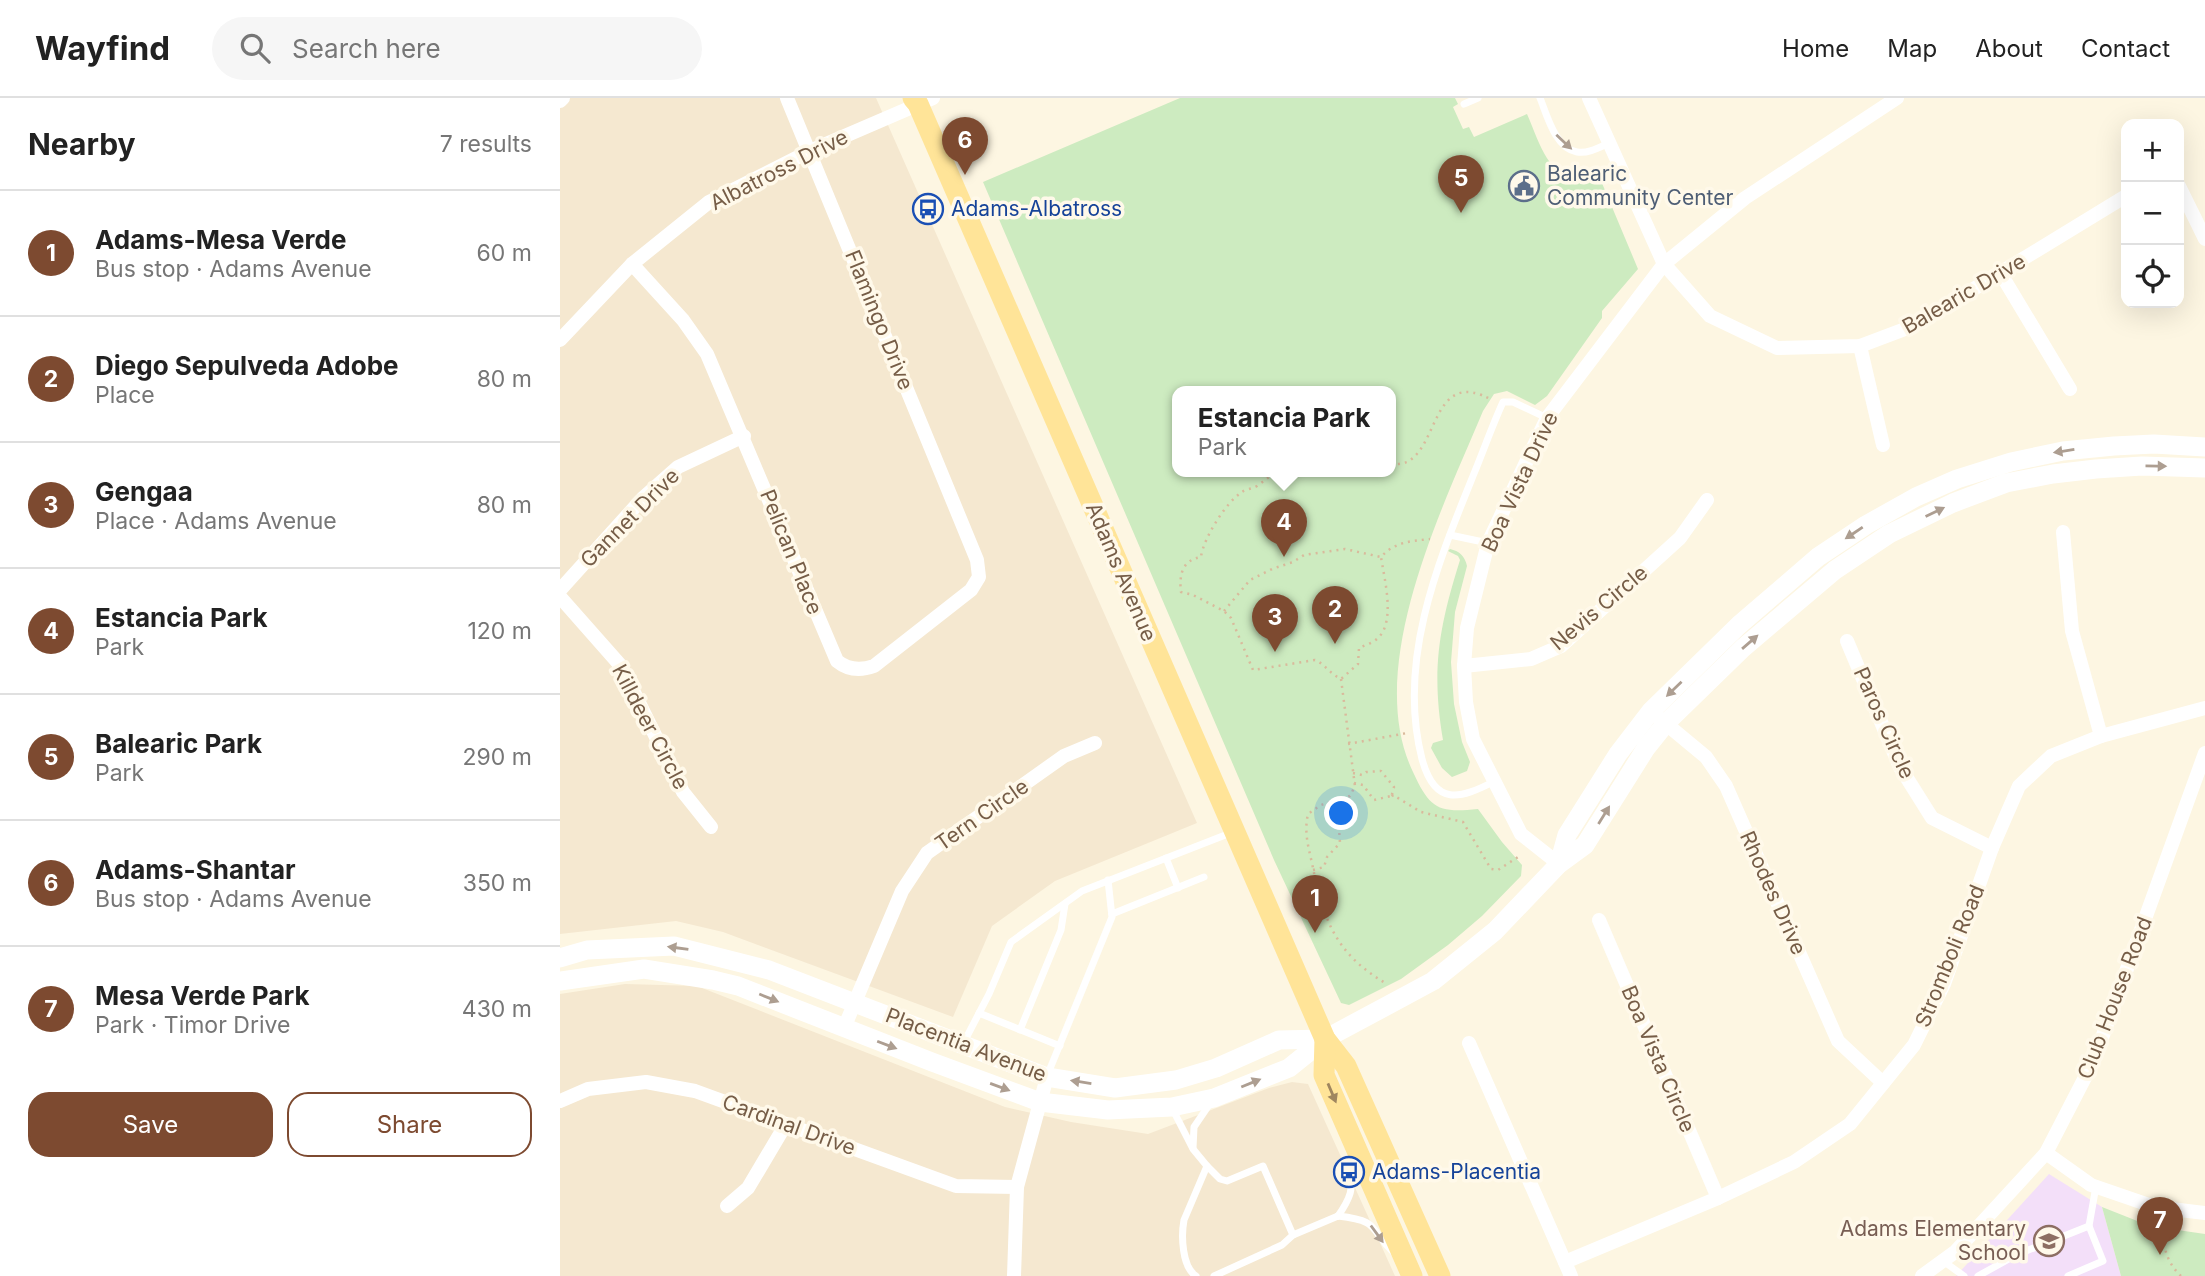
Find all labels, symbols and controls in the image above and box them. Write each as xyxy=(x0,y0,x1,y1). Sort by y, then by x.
search box xyxy=(212,17,702,80)
text: Wayfind xyxy=(35,28,170,68)
icon: search xyxy=(236,29,274,67)
text: Search here xyxy=(292,33,441,64)
text: Home xyxy=(1782,34,1849,63)
text: Map xyxy=(1887,34,1937,63)
text: About xyxy=(1975,34,2043,63)
text: Contact xyxy=(2081,34,2170,63)
pin: 6 xyxy=(942,117,988,175)
map controls xyxy=(2121,119,2184,308)
button: + xyxy=(2121,119,2184,182)
street label: Albatross Drive xyxy=(706,124,852,215)
text: Nearby xyxy=(28,126,136,162)
text: 7 results xyxy=(440,130,532,158)
one-way arrow xyxy=(1555,133,1572,149)
pin: 5 xyxy=(1438,155,1484,213)
place label: Balearic Community Center xyxy=(1547,161,1734,210)
public building icon: Balearic Community Center xyxy=(1507,169,1541,203)
button: − xyxy=(2121,182,2184,245)
bus stop icon: Adams-Albatross xyxy=(911,192,945,226)
place label: Adams-Albatross xyxy=(951,196,1122,221)
text: Adams-Mesa Verde xyxy=(95,224,346,255)
text: 1 xyxy=(46,239,56,267)
text: 60 m xyxy=(477,239,532,267)
button: locate xyxy=(2121,245,2184,308)
street label: Flamingo Drive xyxy=(840,246,919,393)
street label: Balearic Drive xyxy=(1898,248,2030,339)
text: Bus stop · Adams Avenue xyxy=(95,255,372,283)
text: Diego Sepulveda Adobe xyxy=(95,350,399,381)
text: 2 xyxy=(44,365,58,393)
text: 80 m xyxy=(477,365,532,393)
text: Place xyxy=(95,381,155,409)
popup xyxy=(1172,386,1396,477)
text: Estancia Park xyxy=(1198,402,1370,433)
street label: Boa Vista Drive xyxy=(1476,408,1563,556)
text: Park xyxy=(1198,433,1247,461)
one-way arrow xyxy=(2053,446,2075,457)
one-way arrow xyxy=(2145,460,2167,472)
street label: Gannet Drive xyxy=(575,463,684,572)
text: Gengaa xyxy=(95,476,193,507)
street label: Pelican Place xyxy=(755,486,828,618)
text: 3 xyxy=(44,491,58,519)
text: 80 m xyxy=(477,491,532,519)
street label: Adams Avenue xyxy=(1081,499,1162,645)
pin: 4 xyxy=(1261,499,1307,557)
one-way arrow xyxy=(1925,506,1946,517)
text: Place · Adams Avenue xyxy=(95,507,337,535)
one-way arrow xyxy=(1844,526,1863,539)
street label: Nevis Circle xyxy=(1545,560,1652,655)
pin: 2 xyxy=(1312,586,1358,644)
pin: 3 xyxy=(1252,594,1298,652)
text: Estancia Park xyxy=(95,602,268,633)
text: 4 xyxy=(43,617,59,645)
text: 120 m xyxy=(467,617,532,645)
text: Park xyxy=(95,633,144,661)
one-way arrow xyxy=(1742,635,1759,650)
street label: Killdeer Circle xyxy=(607,660,694,794)
street label: Paros Circle xyxy=(1849,663,1920,783)
one-way arrow xyxy=(1665,680,1682,697)
text: Balearic Park xyxy=(95,728,262,759)
text: 5 xyxy=(44,743,58,771)
text: 290 m xyxy=(463,743,532,771)
text: Park xyxy=(95,759,144,787)
street label: Tern Circle xyxy=(930,773,1033,856)
your location xyxy=(1324,796,1358,830)
one-way arrow xyxy=(1598,805,1611,824)
street label: Rhodes Drive xyxy=(1735,827,1812,959)
text: Adams-Shantar xyxy=(95,854,296,885)
text: 6 xyxy=(44,869,58,897)
text: 350 m xyxy=(463,869,532,897)
pin: 1 xyxy=(1292,875,1338,933)
street label: Stromboli Road xyxy=(1910,881,1989,1031)
text: Bus stop · Adams Avenue xyxy=(95,885,372,913)
street label: Club House Road xyxy=(2072,913,2157,1083)
one-way arrow xyxy=(667,942,689,953)
text: Mesa Verde Park xyxy=(95,980,310,1011)
street label: Boa Vista Circle xyxy=(1616,982,1701,1136)
one-way arrow xyxy=(758,993,779,1004)
text: 7 xyxy=(44,995,58,1023)
text: 430 m xyxy=(462,995,532,1023)
street label: Placentia Avenue xyxy=(882,1002,1050,1087)
text: Park · Timor Drive xyxy=(95,1011,290,1039)
one-way arrow xyxy=(877,1039,898,1050)
one-way arrow xyxy=(1070,1076,1092,1087)
one-way arrow xyxy=(1241,1077,1262,1088)
one-way arrow xyxy=(990,1082,1011,1093)
one-way arrow xyxy=(1326,1083,1338,1103)
street label: Cardinal Drive xyxy=(719,1089,859,1160)
button: Save xyxy=(28,1092,273,1157)
button: Share xyxy=(287,1092,532,1157)
bus stop icon: Adams-Placentia xyxy=(1332,1155,1366,1189)
place label: Adams-Placentia xyxy=(1372,1159,1541,1184)
pin: 7 xyxy=(2137,1197,2183,1255)
place label: Adams Elementary School xyxy=(1840,1216,2026,1265)
one-way arrow xyxy=(1370,1224,1384,1243)
school or university icon: Adams Elementary School xyxy=(2032,1224,2066,1258)

